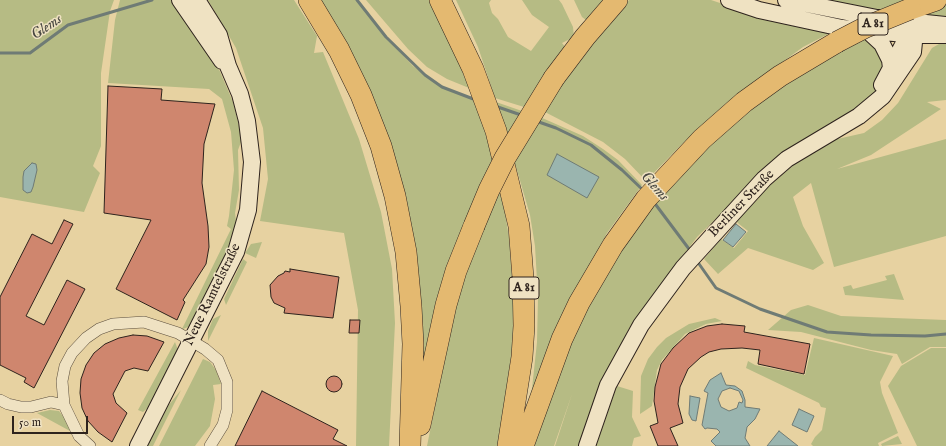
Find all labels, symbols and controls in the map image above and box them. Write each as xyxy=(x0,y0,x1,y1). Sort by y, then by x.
water label: Glems xyxy=(28,11,66,45)
road number: A 81 xyxy=(858,13,888,35)
street label: Berliner Straße xyxy=(706,167,778,241)
water label: Glems xyxy=(636,169,672,205)
street label: Neue Ramtelstraße xyxy=(181,241,245,349)
road number: A 81 xyxy=(509,277,539,299)
scale bar xyxy=(14,408,90,434)
text: 50 m xyxy=(19,415,41,430)

